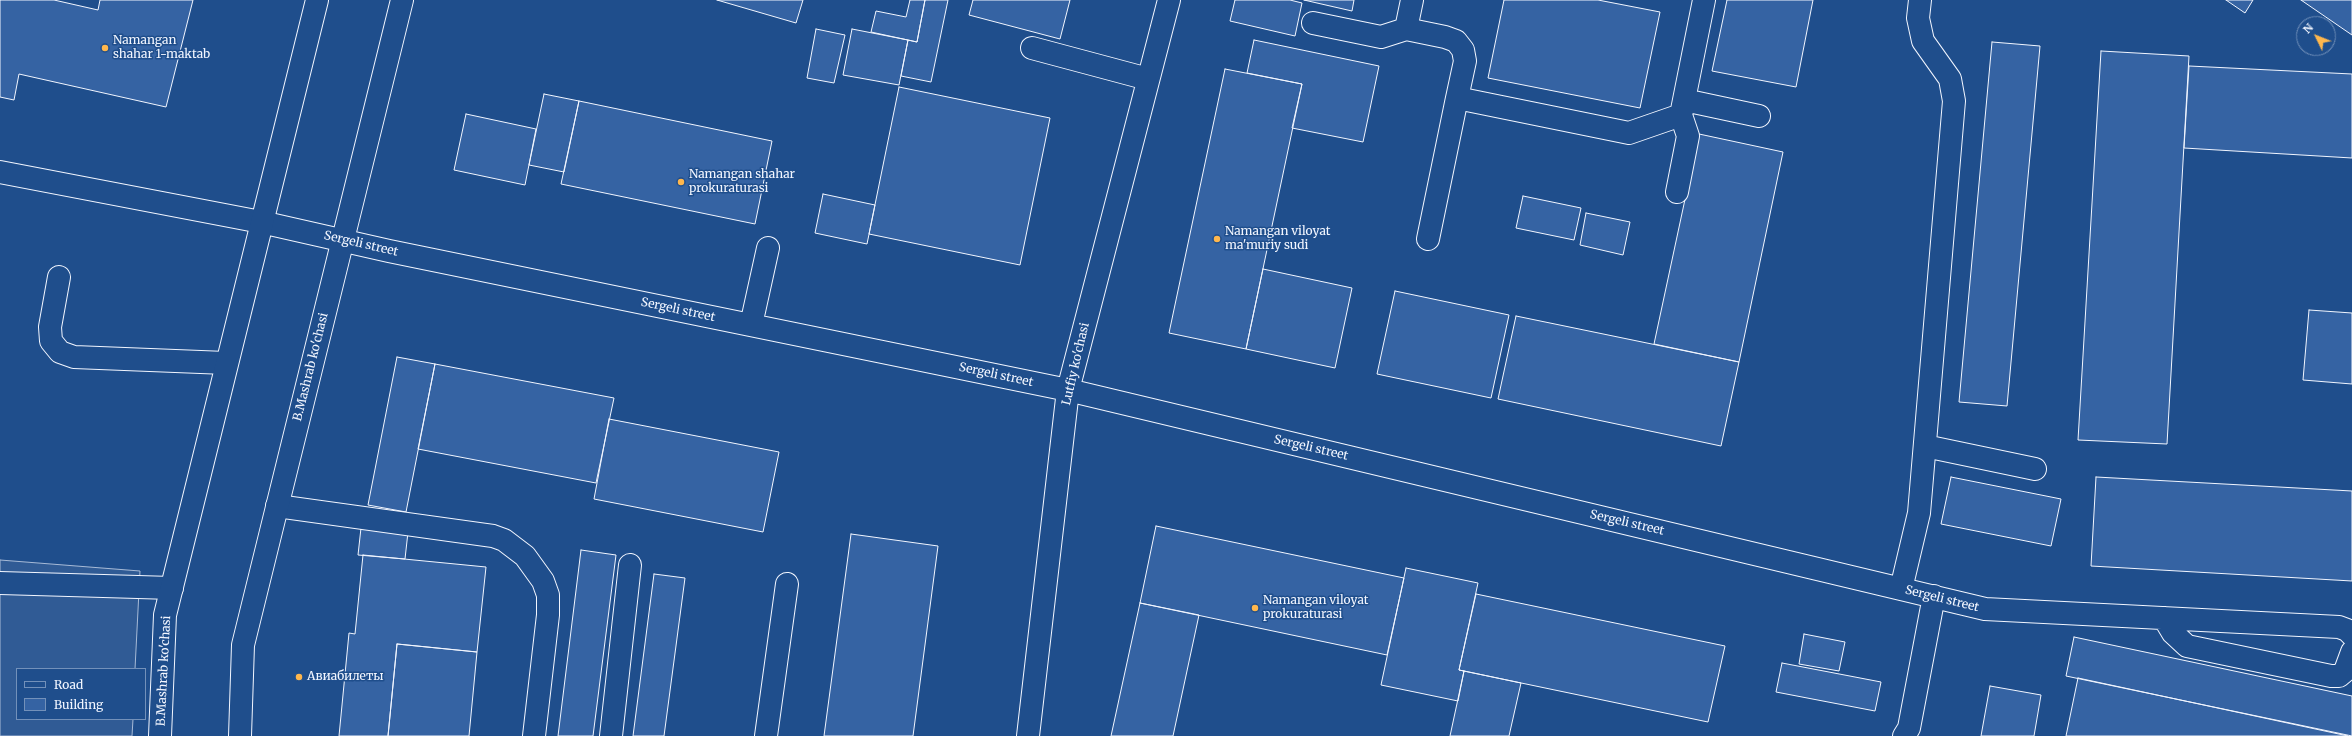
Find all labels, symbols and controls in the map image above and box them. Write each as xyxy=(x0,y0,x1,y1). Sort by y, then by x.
north arrow xyxy=(2296,16,2336,56)
text: N xyxy=(2300,21,2316,36)
place label: Namangan shahar 1-maktab xyxy=(113,34,210,62)
marker: Namangan shahar 1-maktab xyxy=(100,43,110,53)
place label: Namangan shahar prokuraturasi xyxy=(689,168,795,196)
marker: Namangan shahar prokuraturasi xyxy=(676,177,686,187)
place label: Namangan viloyat ma'muriy sudi xyxy=(1225,225,1330,253)
street label: Sergeli street xyxy=(323,228,399,260)
marker: Namangan viloyat ma'muriy sudi xyxy=(1212,234,1222,244)
street label: Sergeli street xyxy=(639,295,717,325)
street label: B.Mashrab ko'chasi xyxy=(291,311,331,423)
street label: Lutfiy ko'chasi xyxy=(1060,321,1092,407)
street label: Sergeli street xyxy=(957,360,1035,390)
street label: Sergeli street xyxy=(1273,432,1349,464)
street label: Sergeli street xyxy=(1589,507,1665,539)
street label: Sergeli street xyxy=(1904,583,1980,615)
place label: Namangan viloyat prokuraturasi xyxy=(1263,594,1368,622)
marker: Namangan viloyat prokuraturasi xyxy=(1250,603,1260,613)
street label: B.Mashrab ko'chasi xyxy=(154,615,174,727)
legend xyxy=(16,668,146,720)
place label: Авиабилеты xyxy=(307,670,384,684)
marker: Авиабилеты xyxy=(294,672,304,682)
text: Road xyxy=(54,677,83,692)
text: Building xyxy=(54,697,103,712)

